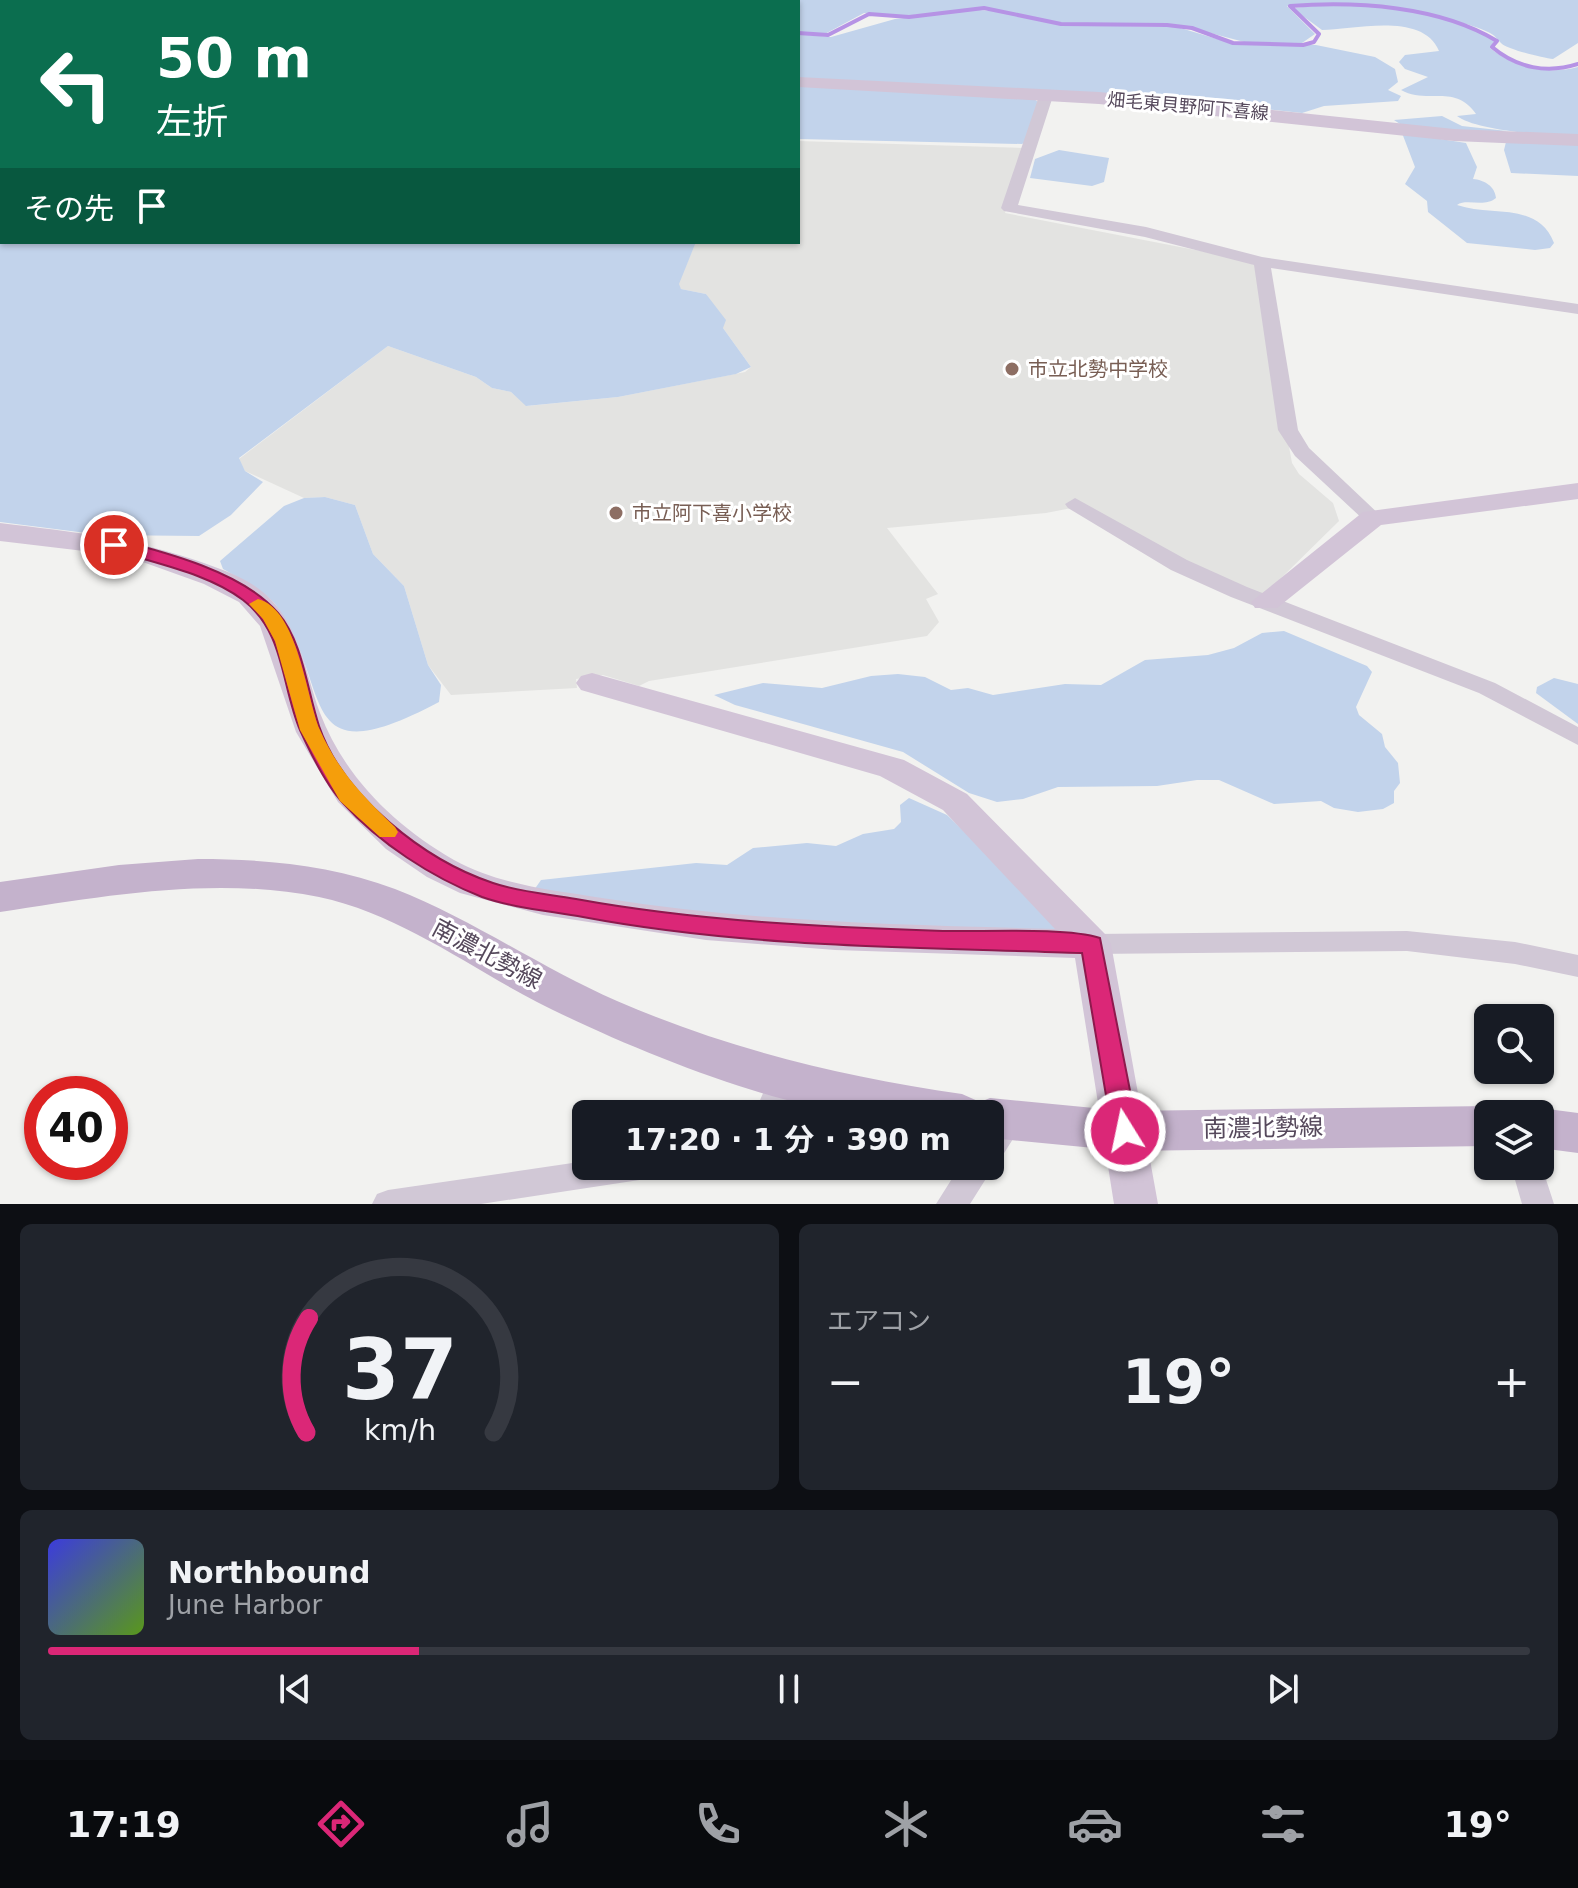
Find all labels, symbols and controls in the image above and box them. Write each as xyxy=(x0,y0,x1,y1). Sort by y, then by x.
text: 50 m xyxy=(156,25,312,90)
icon: left xyxy=(24,32,128,136)
street label: 畑毛東貝野阿下喜線 xyxy=(1106,88,1270,124)
text: 左折 xyxy=(156,101,228,142)
icon: arrive xyxy=(130,184,174,228)
text: その先 xyxy=(24,191,114,226)
place label: 市立北勢中学校 xyxy=(1028,357,1168,381)
marker: 市立北勢中学校 xyxy=(1003,360,1021,378)
place label: 市立阿下喜小学校 xyxy=(632,501,792,525)
marker: 市立阿下喜小学校 xyxy=(607,504,625,522)
pin xyxy=(80,511,148,579)
icon: arrive xyxy=(92,523,136,567)
street label: 南濃北勢線 xyxy=(427,913,547,995)
map controls xyxy=(1474,1004,1554,1180)
button: search xyxy=(1474,1004,1554,1084)
speed limit sign: 40 xyxy=(24,1076,128,1180)
position arrow xyxy=(1083,1089,1167,1173)
button: layers xyxy=(1474,1100,1554,1180)
street label: 南濃北勢線 xyxy=(1203,1113,1323,1143)
text: 17:20 · 1 分 · 390 m xyxy=(625,1122,951,1157)
text: エアコン xyxy=(827,1306,931,1336)
text: 37 xyxy=(342,1322,457,1419)
text: 19° xyxy=(1122,1347,1235,1417)
text: − xyxy=(827,1356,864,1407)
text: + xyxy=(1493,1356,1530,1407)
text: km/h xyxy=(363,1413,436,1447)
text: Northbound xyxy=(168,1555,371,1590)
text: June Harbor xyxy=(168,1590,322,1620)
icon: previous xyxy=(273,1667,317,1711)
icon: pause xyxy=(767,1667,811,1711)
icon: next xyxy=(1261,1667,1305,1711)
icon: directions xyxy=(313,1796,369,1852)
icon: music xyxy=(502,1796,558,1852)
icon: phone xyxy=(690,1796,746,1852)
icon: climate xyxy=(878,1796,934,1852)
icon: car xyxy=(1067,1796,1123,1852)
icon: filters xyxy=(1255,1796,1311,1852)
text: 17:19 xyxy=(66,1804,181,1845)
text: 19° xyxy=(1444,1804,1512,1845)

